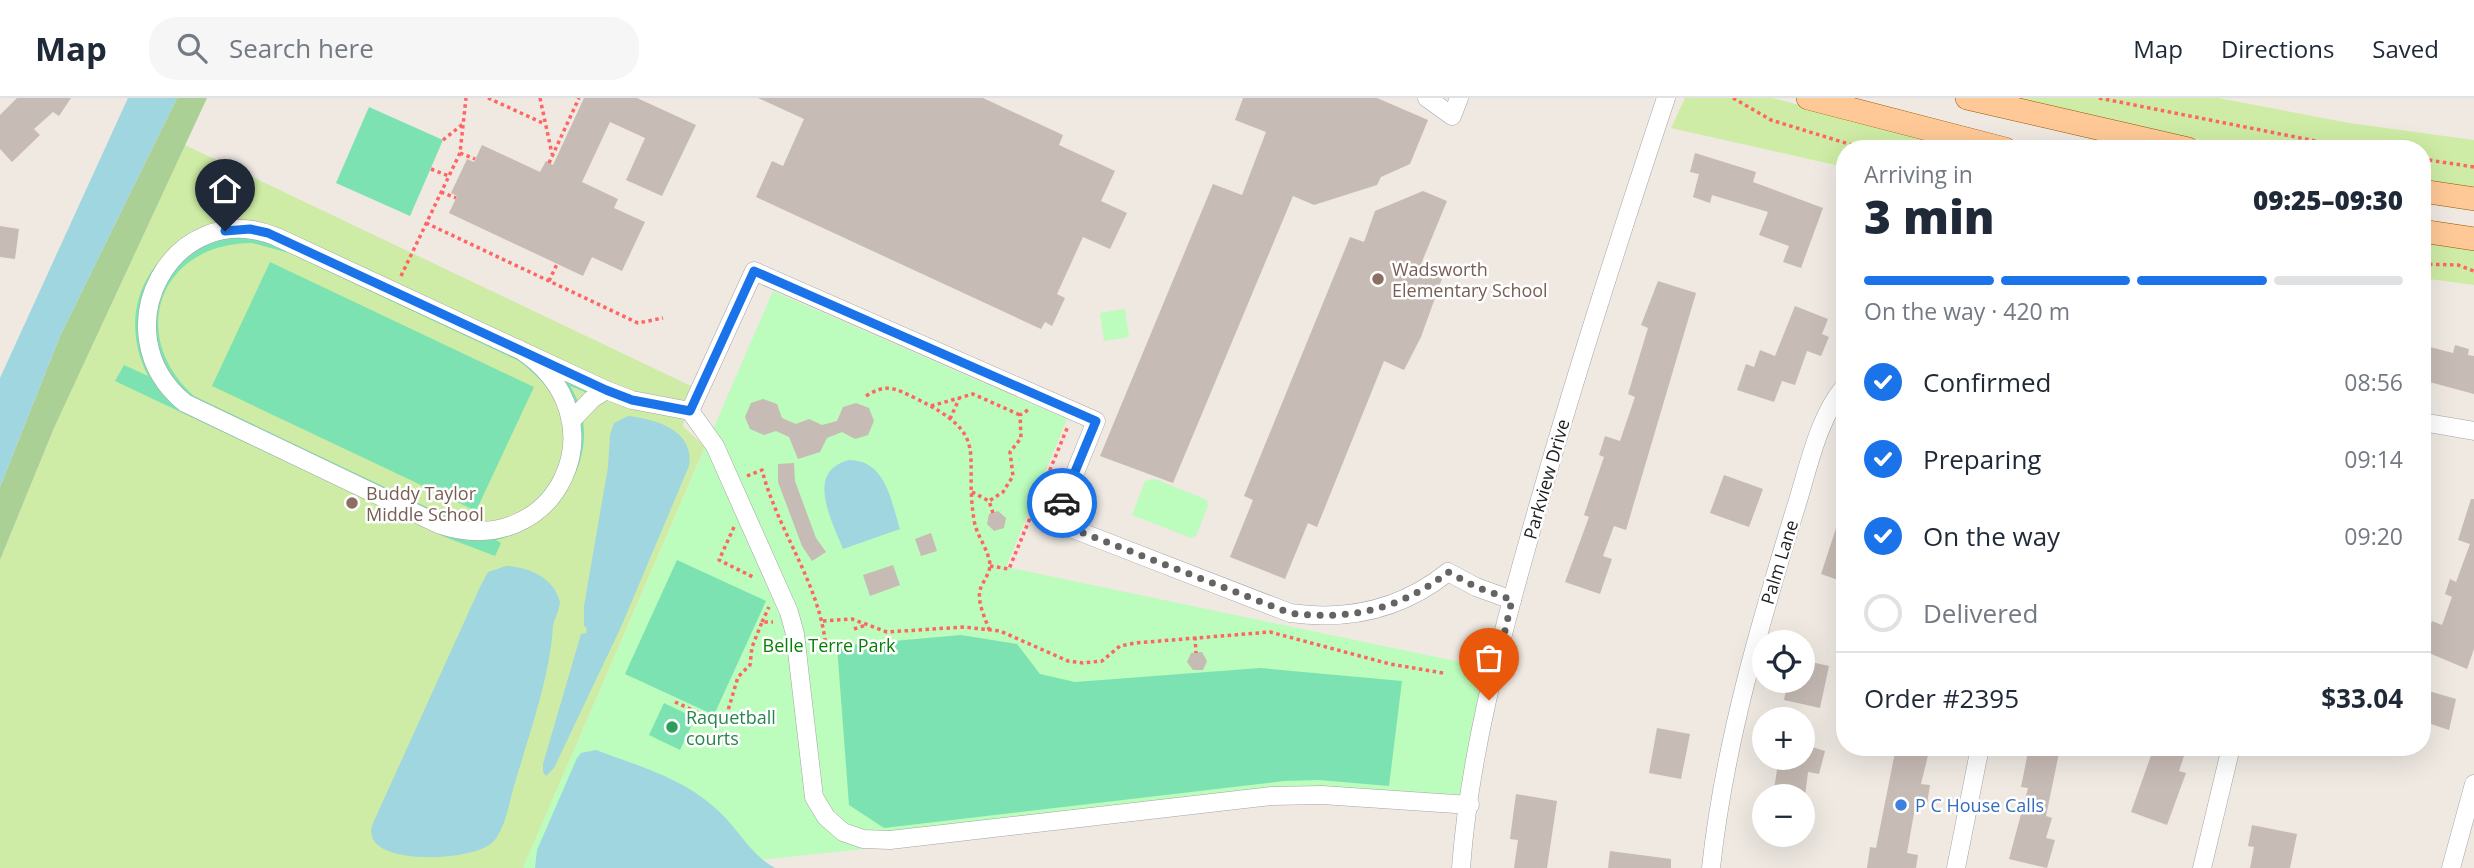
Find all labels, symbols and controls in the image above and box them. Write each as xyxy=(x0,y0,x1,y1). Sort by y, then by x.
search box xyxy=(149,17,639,80)
text: Map xyxy=(35,26,107,71)
icon: search xyxy=(173,29,211,67)
text: Search here xyxy=(229,30,374,66)
text: Map xyxy=(2133,32,2183,65)
text: Directions xyxy=(2221,32,2334,65)
text: Saved xyxy=(2372,32,2439,65)
text: Arriving in xyxy=(1864,158,1973,190)
pin xyxy=(195,159,255,231)
icon: home xyxy=(206,170,244,208)
text: 09:25–09:30 xyxy=(2253,182,2403,218)
text: 3 min xyxy=(1864,185,1995,247)
place label: Wadsworth Elementary School xyxy=(1392,257,1548,302)
marker: Wadsworth Elementary School xyxy=(1370,271,1386,287)
text: On the way · 420 m xyxy=(1864,295,2070,327)
icon: check xyxy=(1864,363,1902,401)
text: Confirmed xyxy=(1923,364,2051,400)
text: 08:56 xyxy=(2344,366,2403,398)
street label: Parkview Drive xyxy=(1517,416,1575,542)
icon: check xyxy=(1864,440,1902,478)
text: Preparing xyxy=(1923,441,2041,477)
text: 09:14 xyxy=(2344,443,2403,475)
courier xyxy=(1027,468,1097,538)
place label: Buddy Taylor Middle School xyxy=(366,481,484,526)
icon: car xyxy=(1043,484,1081,522)
marker: Buddy Taylor Middle School xyxy=(344,495,360,511)
street label: Palm Lane xyxy=(1755,517,1803,607)
icon: check xyxy=(1864,517,1902,555)
text: On the way xyxy=(1923,518,2060,554)
text: 09:20 xyxy=(2344,520,2403,552)
text: Delivered xyxy=(1923,595,2038,631)
pin xyxy=(1459,628,1519,700)
map controls xyxy=(1752,630,1815,847)
button: locate xyxy=(1752,630,1815,693)
park label: Belle Terre Park xyxy=(763,633,896,657)
icon: bag xyxy=(1470,639,1508,677)
text: Order #2395 xyxy=(1864,680,2019,716)
text: $33.04 xyxy=(2321,680,2403,716)
place label: Raquetball courts xyxy=(686,705,776,750)
button: + xyxy=(1752,707,1815,770)
marker: Raquetball courts xyxy=(664,719,680,735)
button: − xyxy=(1752,784,1815,847)
place label: P C House Calls xyxy=(1915,793,2044,817)
marker: P C House Calls xyxy=(1893,797,1909,813)

